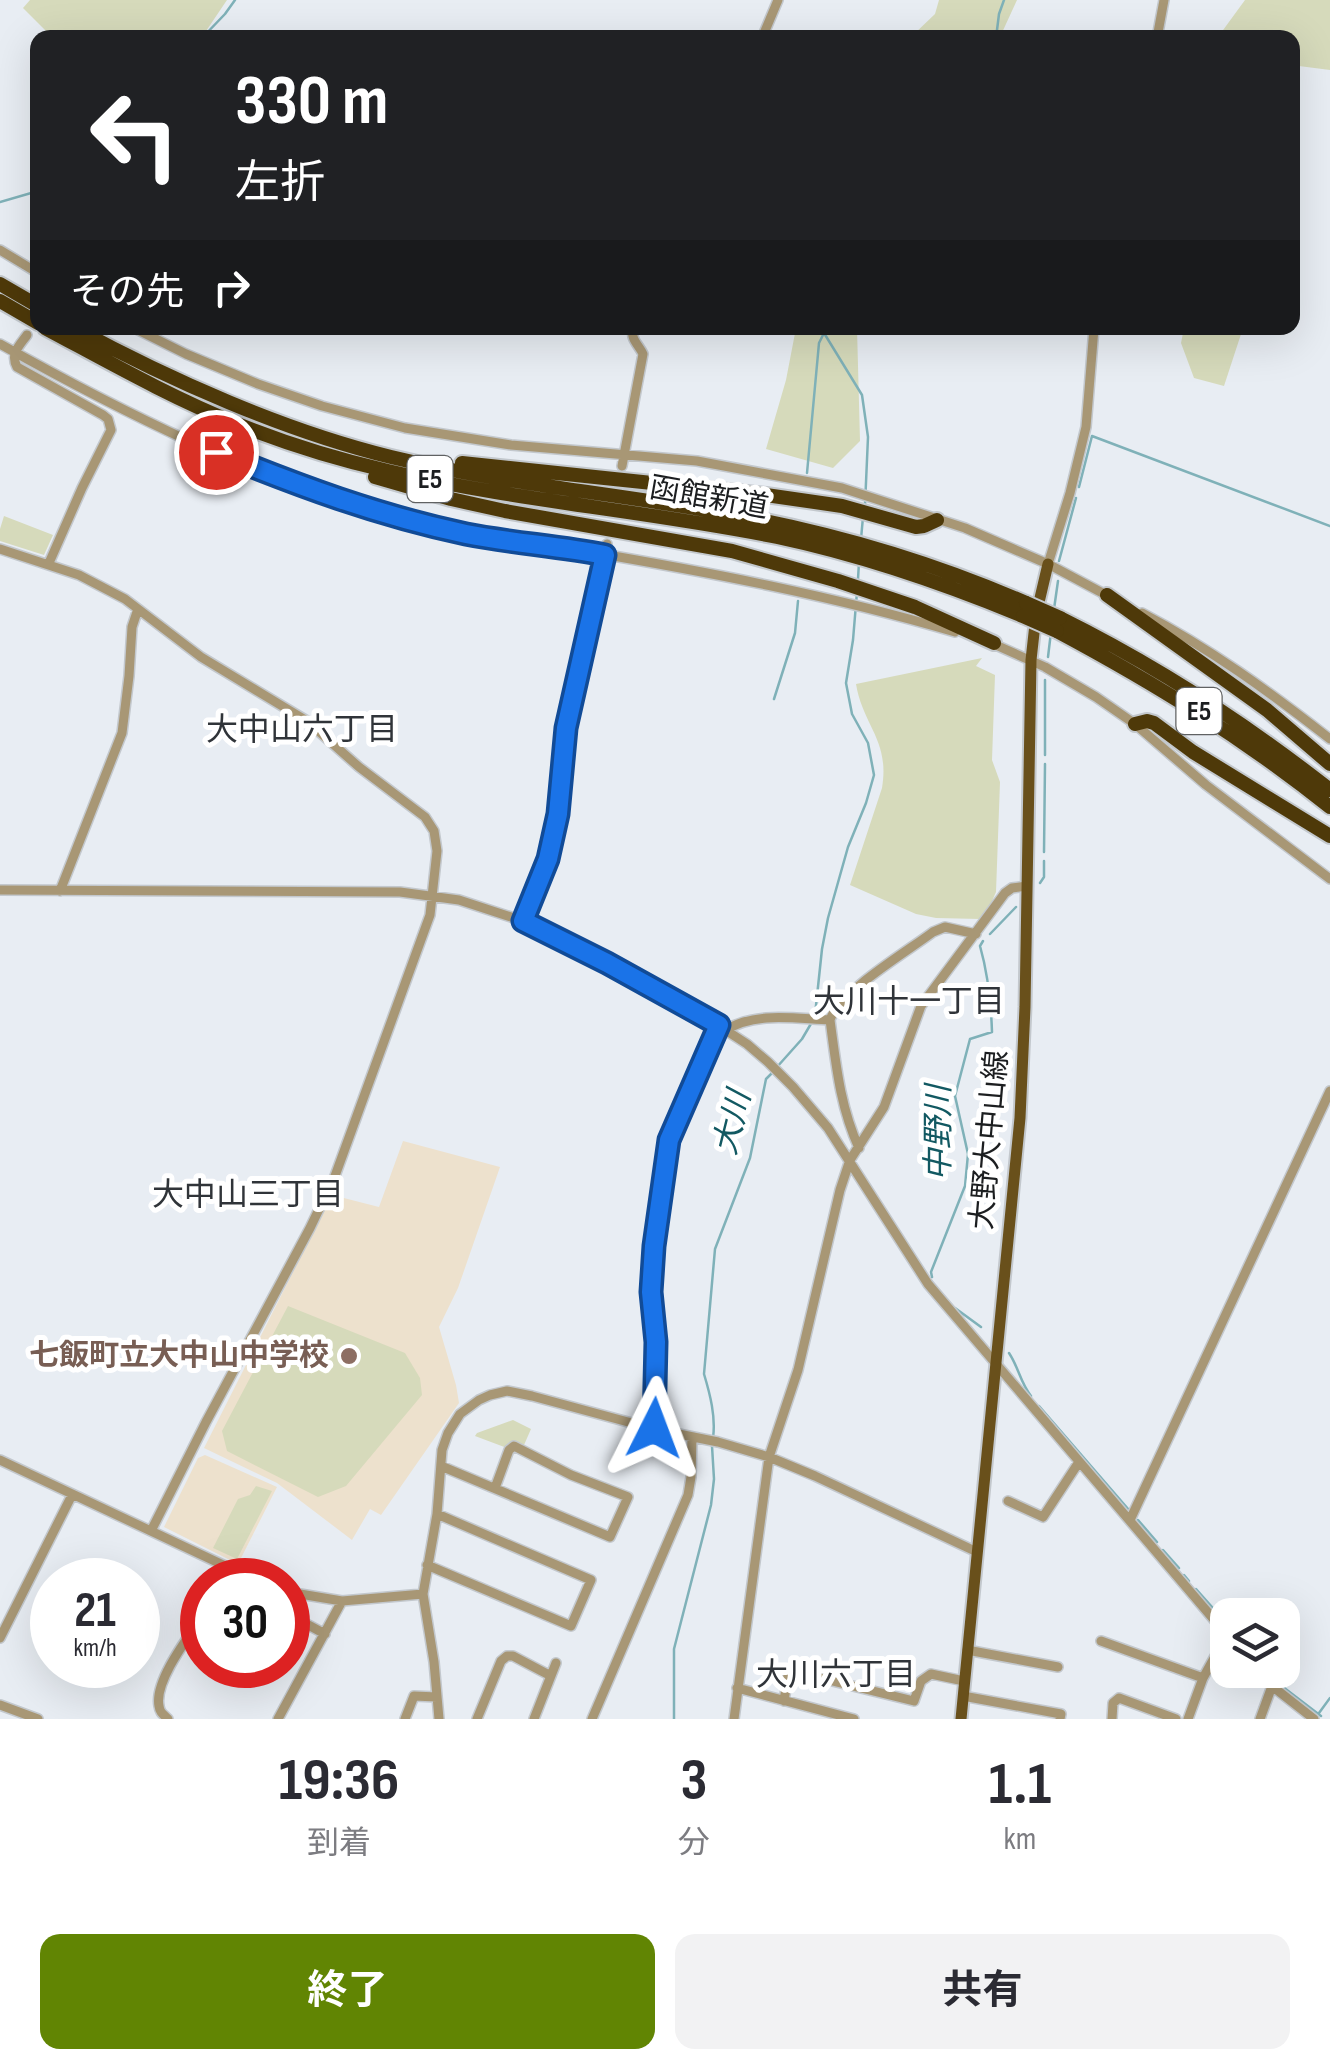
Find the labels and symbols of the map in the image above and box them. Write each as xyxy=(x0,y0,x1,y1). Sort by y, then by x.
pin xyxy=(174,410,259,495)
road number: E5 xyxy=(408,456,452,502)
street label: 函館新道 xyxy=(647,470,771,526)
road number: E5 xyxy=(1176,688,1222,734)
district label: 大中山六丁目 xyxy=(206,711,398,750)
district label: 大川十一丁目 xyxy=(813,983,1005,1022)
street label: 大野大中山線 xyxy=(964,1049,1016,1231)
water label: 中野川 xyxy=(920,1082,959,1181)
water label: 大川 xyxy=(706,1084,760,1159)
district label: 大中山三丁目 xyxy=(152,1176,344,1215)
place label: 七飯町立大中山中学校 xyxy=(29,1338,329,1374)
marker: 七飯町立大中山中学校 xyxy=(338,1345,360,1367)
position arrow xyxy=(602,1376,706,1480)
speed limit sign: 30 xyxy=(180,1558,310,1688)
district label: 大川六丁目 xyxy=(756,1656,916,1695)

